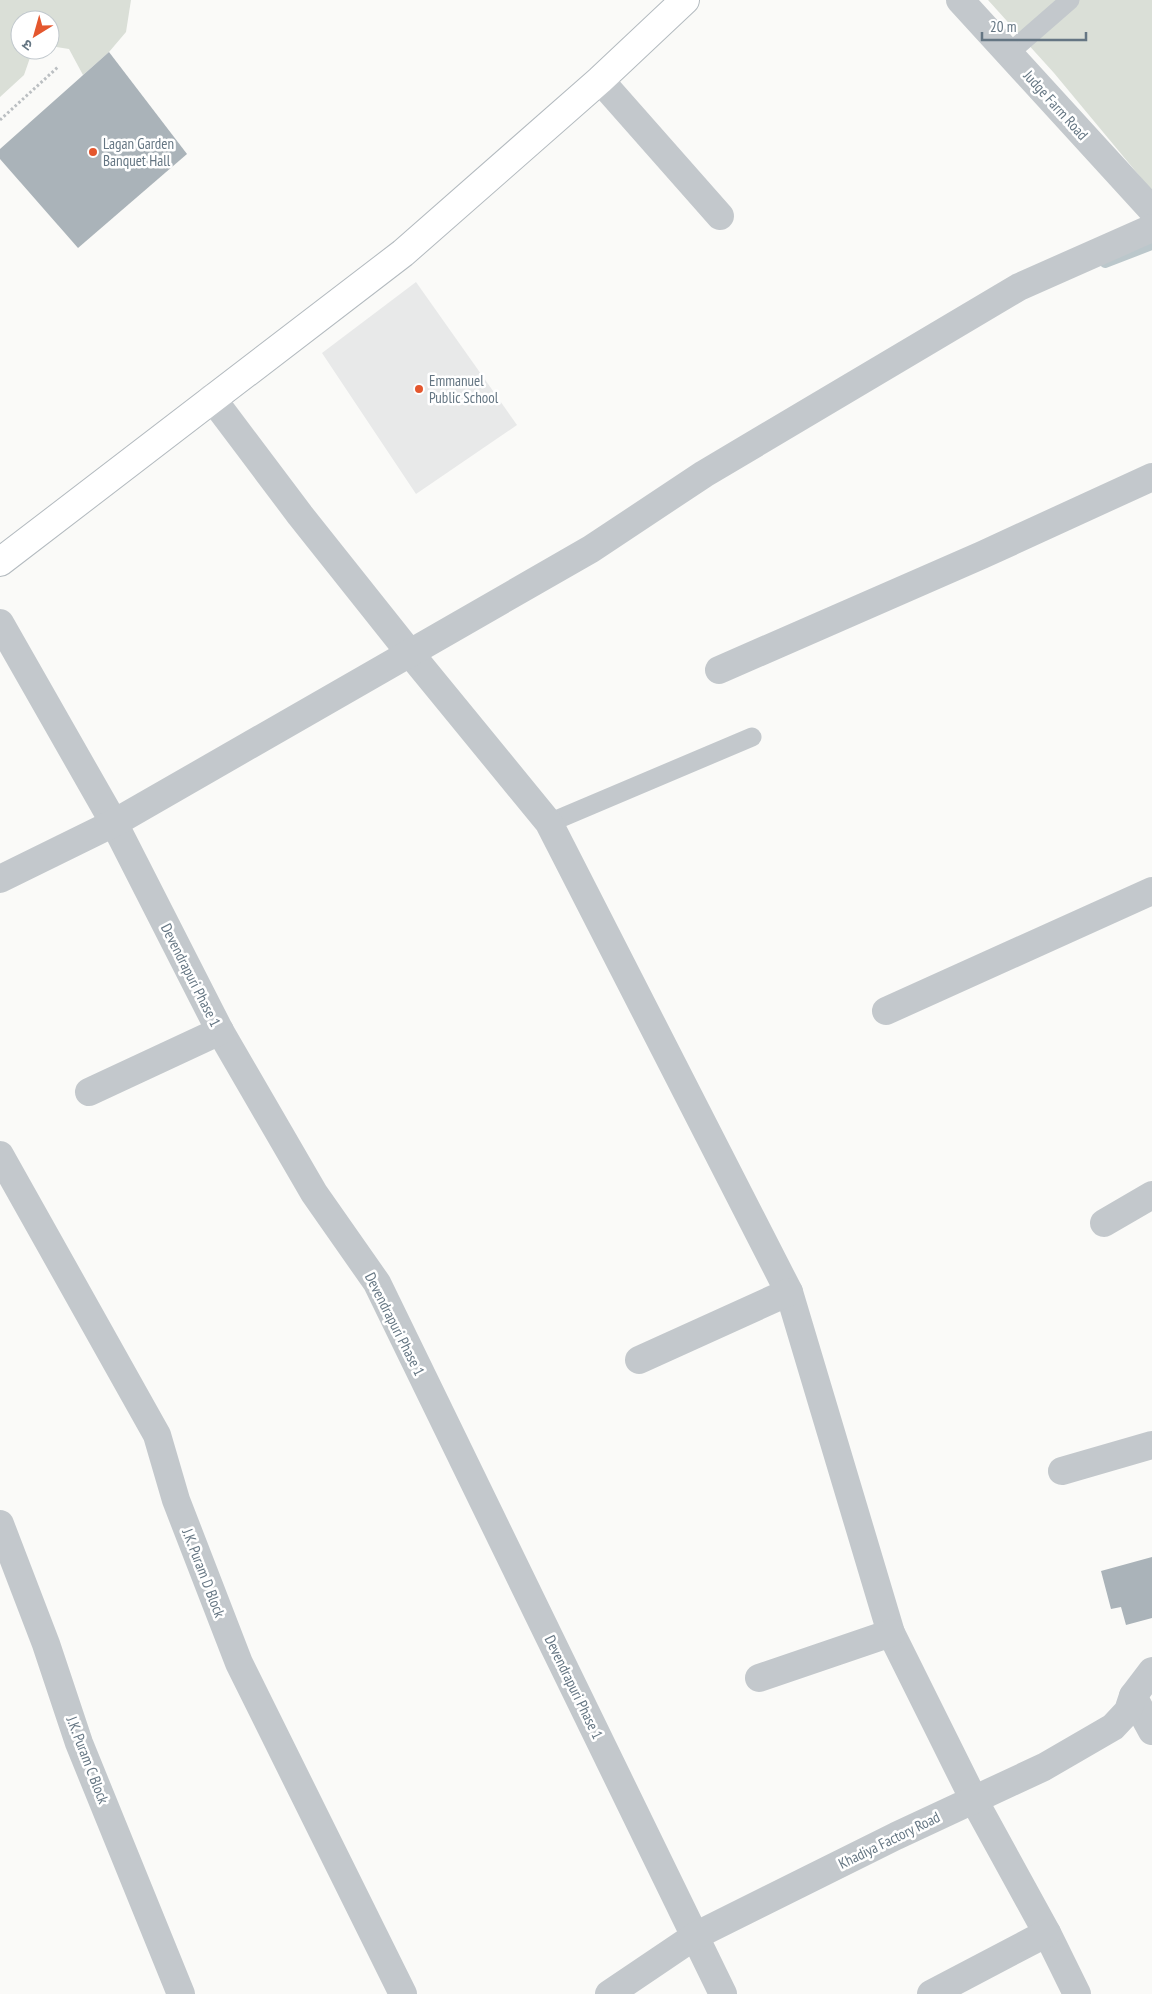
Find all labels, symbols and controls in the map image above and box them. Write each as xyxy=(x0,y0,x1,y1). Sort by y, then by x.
north arrow xyxy=(10,10,60,60)
scale bar xyxy=(982,10,1086,42)
text: 20 m xyxy=(990,17,1016,36)
text: उ xyxy=(18,35,36,55)
street label: Judge Farm Road xyxy=(1019,65,1092,144)
place label: Lagan Garden Banquet Hall xyxy=(103,134,174,170)
marker: Lagan Garden Banquet Hall xyxy=(87,146,99,158)
place label: Emmanuel Public School xyxy=(429,371,499,407)
marker: Emmanuel Public School xyxy=(413,383,425,395)
street label: Devendrapuri Phase 1 xyxy=(157,920,225,1030)
street label: Devendrapuri Phase 1 xyxy=(361,1269,429,1379)
street label: J.K. Puram D Block xyxy=(178,1525,230,1620)
street label: Devendrapuri Phase 1 xyxy=(541,1632,607,1742)
street label: J.K. Puram C Block xyxy=(62,1713,113,1807)
street label: Khadiya Factory Road xyxy=(835,1807,943,1873)

